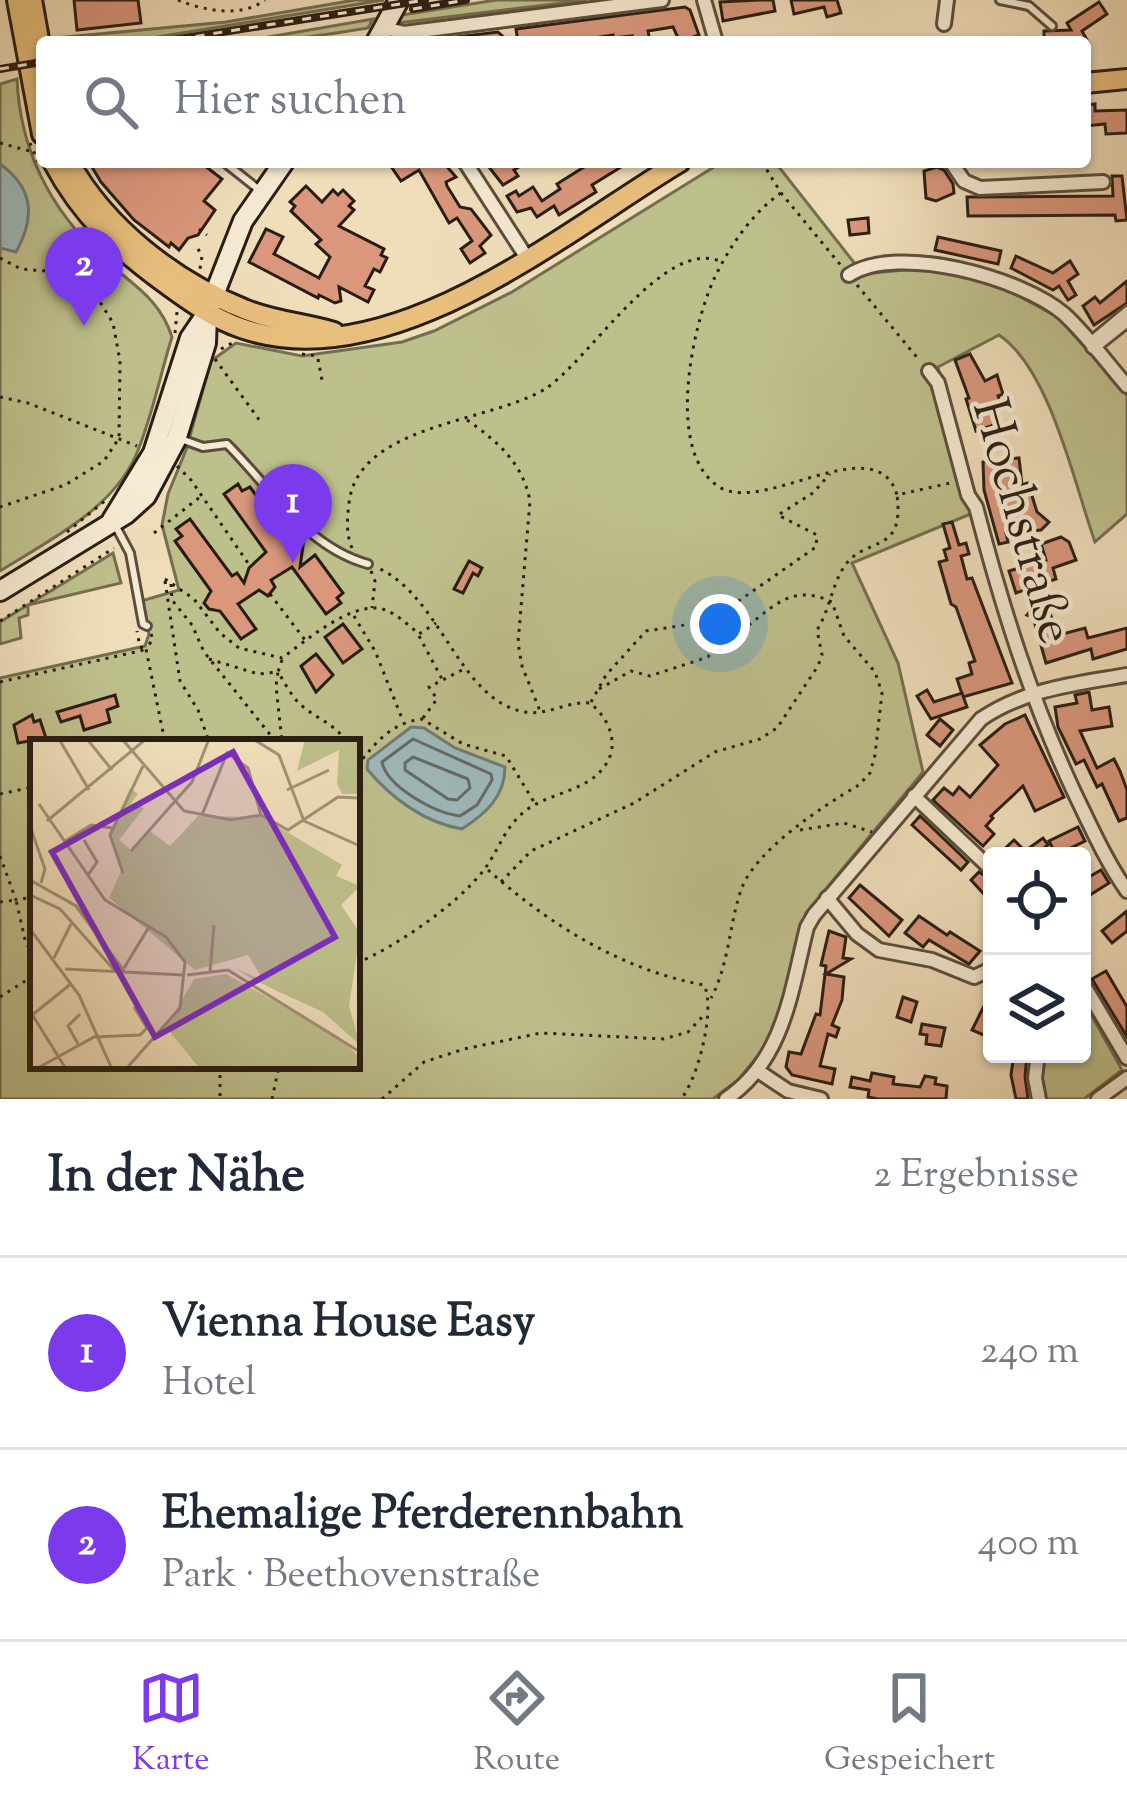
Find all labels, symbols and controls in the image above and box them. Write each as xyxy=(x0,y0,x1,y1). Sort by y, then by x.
search box xyxy=(36,36,1091,168)
icon: search xyxy=(78,69,144,135)
text: Hier suchen xyxy=(174,70,407,135)
pin: 2 xyxy=(45,227,123,326)
street label: Hochstraße xyxy=(950,391,1090,653)
pin: 1 xyxy=(254,464,332,563)
your location xyxy=(690,594,750,654)
inset map xyxy=(30,739,360,1069)
map controls xyxy=(983,847,1091,1063)
button: locate xyxy=(983,847,1091,955)
button: layers xyxy=(983,955,1091,1063)
text: In der Nähe xyxy=(48,1141,305,1214)
text: 2 Ergebnisse xyxy=(873,1149,1079,1205)
text: Vienna House Easy xyxy=(162,1292,535,1357)
text: 1 xyxy=(80,1325,94,1381)
text: 240 m xyxy=(980,1325,1079,1381)
text: Hotel xyxy=(162,1357,256,1413)
text: Ehemalige Pferderennbahn xyxy=(162,1484,684,1549)
text: 2 xyxy=(78,1517,96,1573)
text: 400 m xyxy=(978,1517,1079,1573)
text: Park · Beethovenstraße xyxy=(162,1549,540,1605)
tab: Karte xyxy=(132,1665,210,1785)
tab: Route xyxy=(474,1665,560,1785)
tab: Gespeichert xyxy=(824,1665,995,1785)

